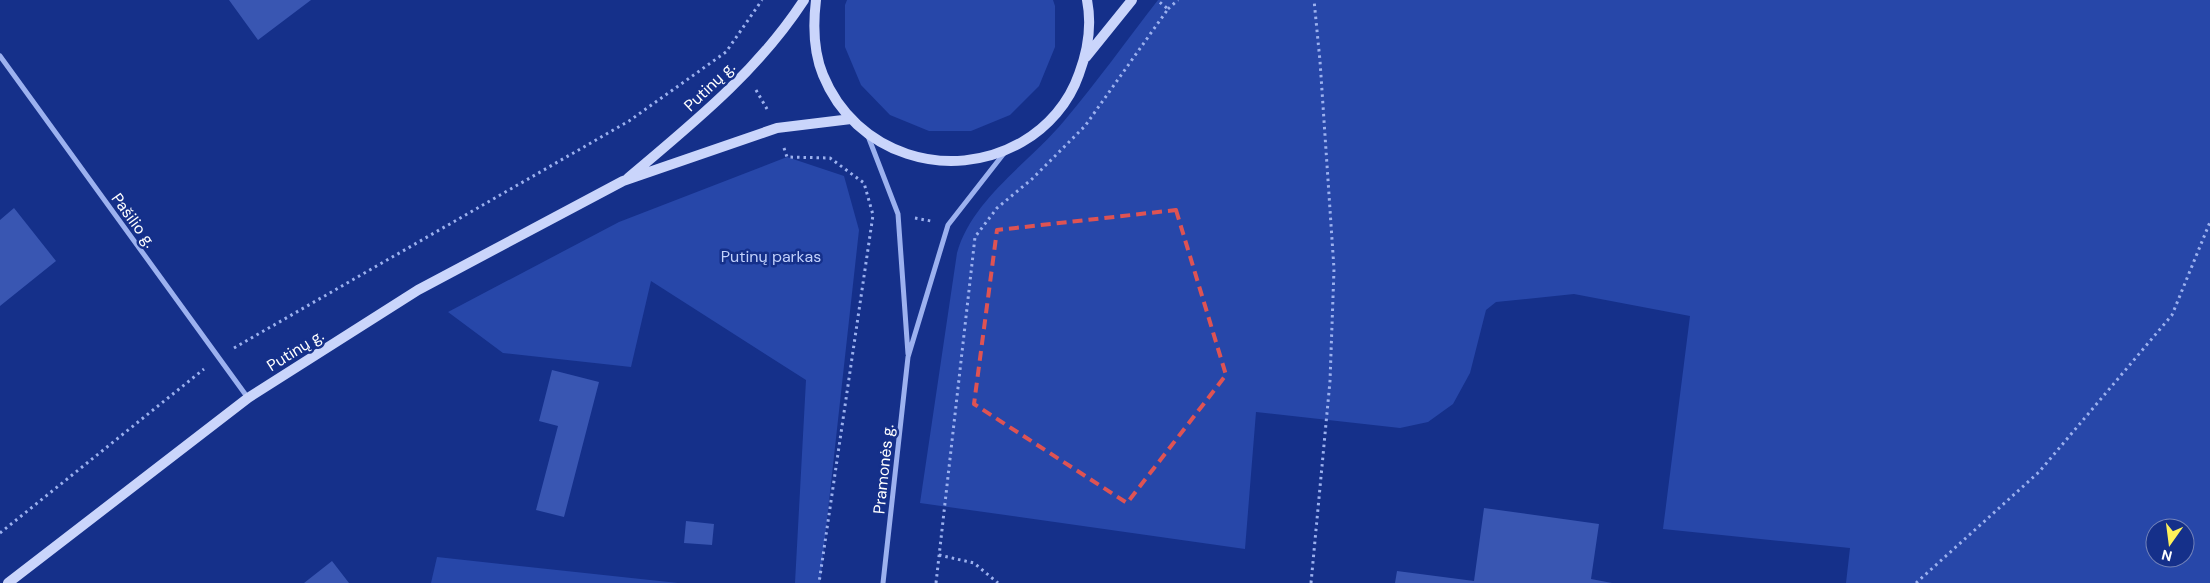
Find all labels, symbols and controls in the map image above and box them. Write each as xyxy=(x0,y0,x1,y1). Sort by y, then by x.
street label: Putinų g. xyxy=(679,57,739,116)
street label: Pašilio g. xyxy=(107,189,161,252)
park label: Putinų parkas xyxy=(721,246,821,267)
street label: Putinų g. xyxy=(263,325,328,376)
street label: Pramonės g. xyxy=(868,423,899,515)
north arrow xyxy=(2145,518,2195,568)
text: N xyxy=(2160,546,2174,566)

